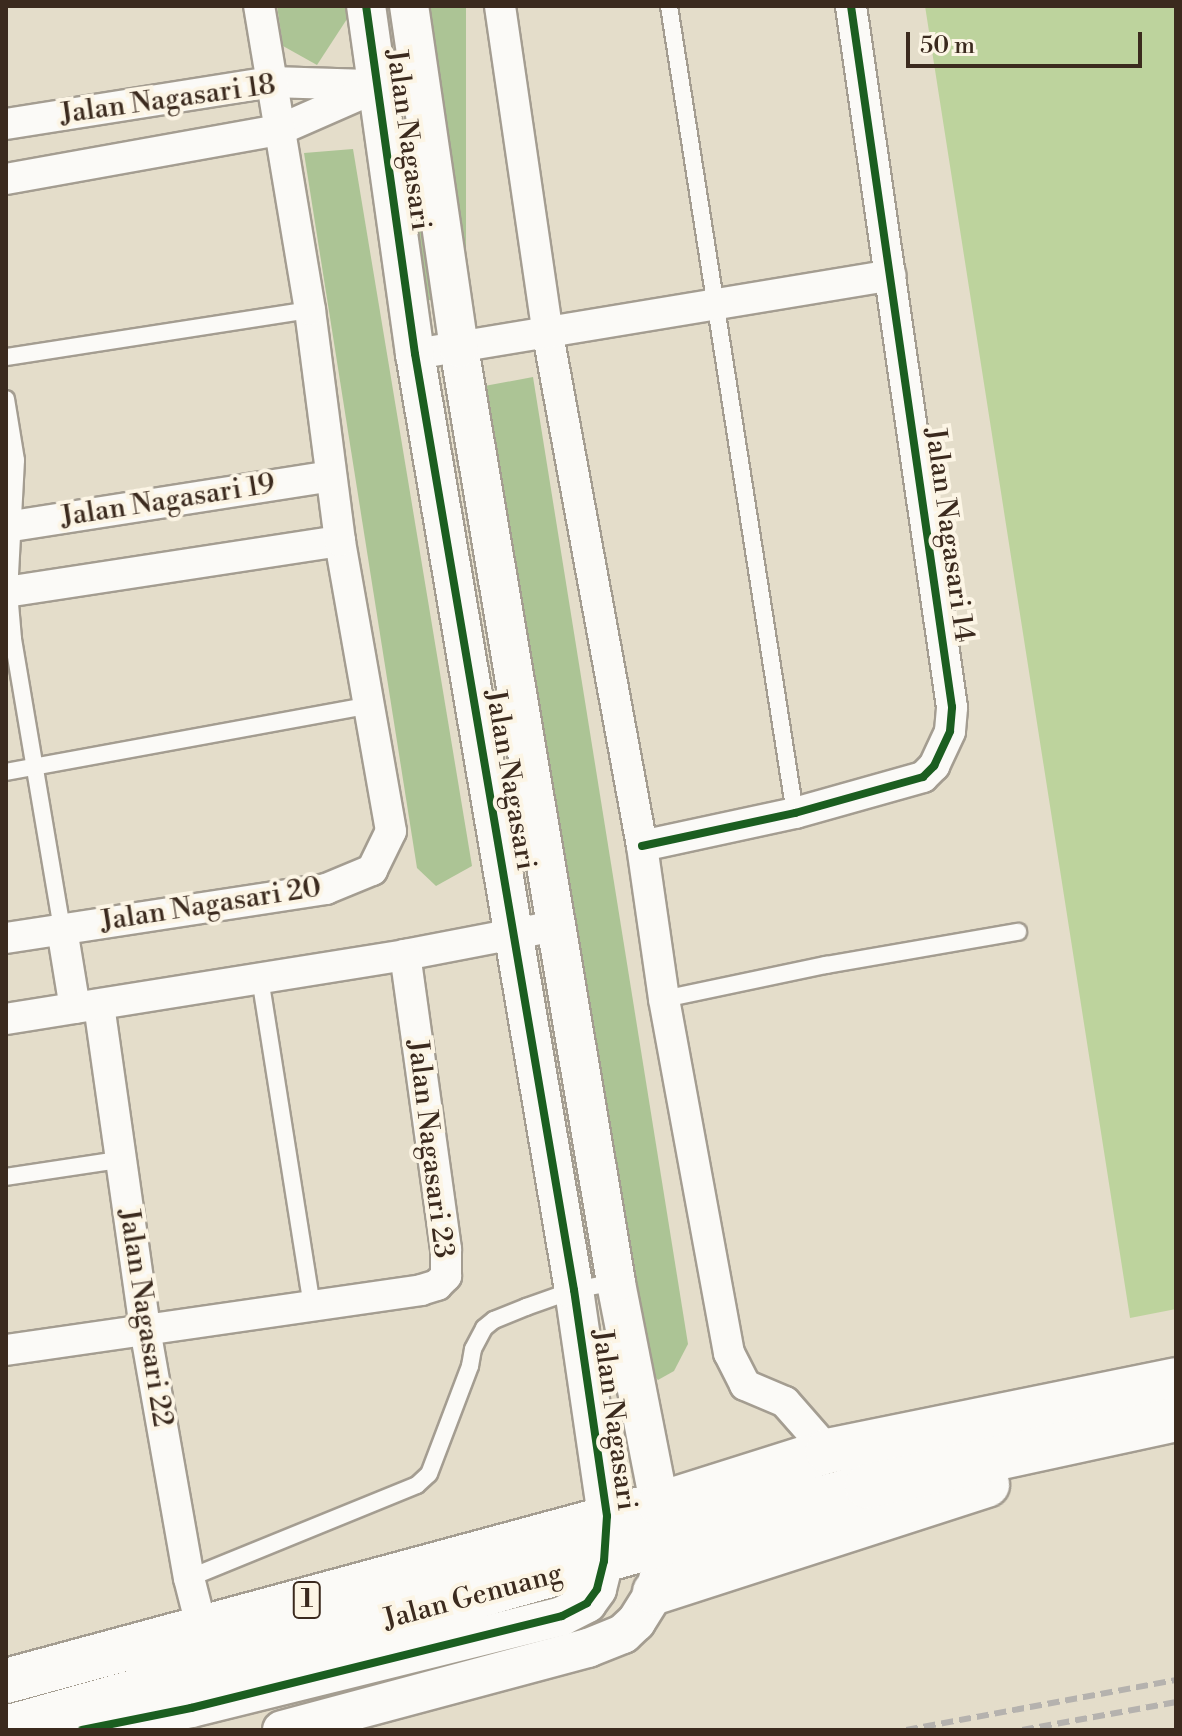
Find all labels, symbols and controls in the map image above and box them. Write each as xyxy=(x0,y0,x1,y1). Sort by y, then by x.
scale bar xyxy=(910,16,1146,66)
text: 50 m xyxy=(920,31,975,61)
street label: Jalan Nagasari xyxy=(379,47,437,233)
street label: Jalan Nagasari 18 xyxy=(58,68,278,132)
street label: Jalan Nagasari 14 xyxy=(917,426,981,644)
street label: Jalan Nagasari 19 xyxy=(59,467,277,535)
street label: Jalan Nagasari xyxy=(478,687,542,873)
street label: Jalan Nagasari 20 xyxy=(98,871,324,939)
street label: Jalan Nagasari 23 xyxy=(400,1038,460,1260)
street label: Jalan Nagasari 22 xyxy=(111,1207,179,1429)
street label: Jalan Nagasari xyxy=(585,1327,643,1513)
street label: Jalan Genuang xyxy=(380,1557,566,1637)
road number: 1 xyxy=(291,1578,323,1622)

